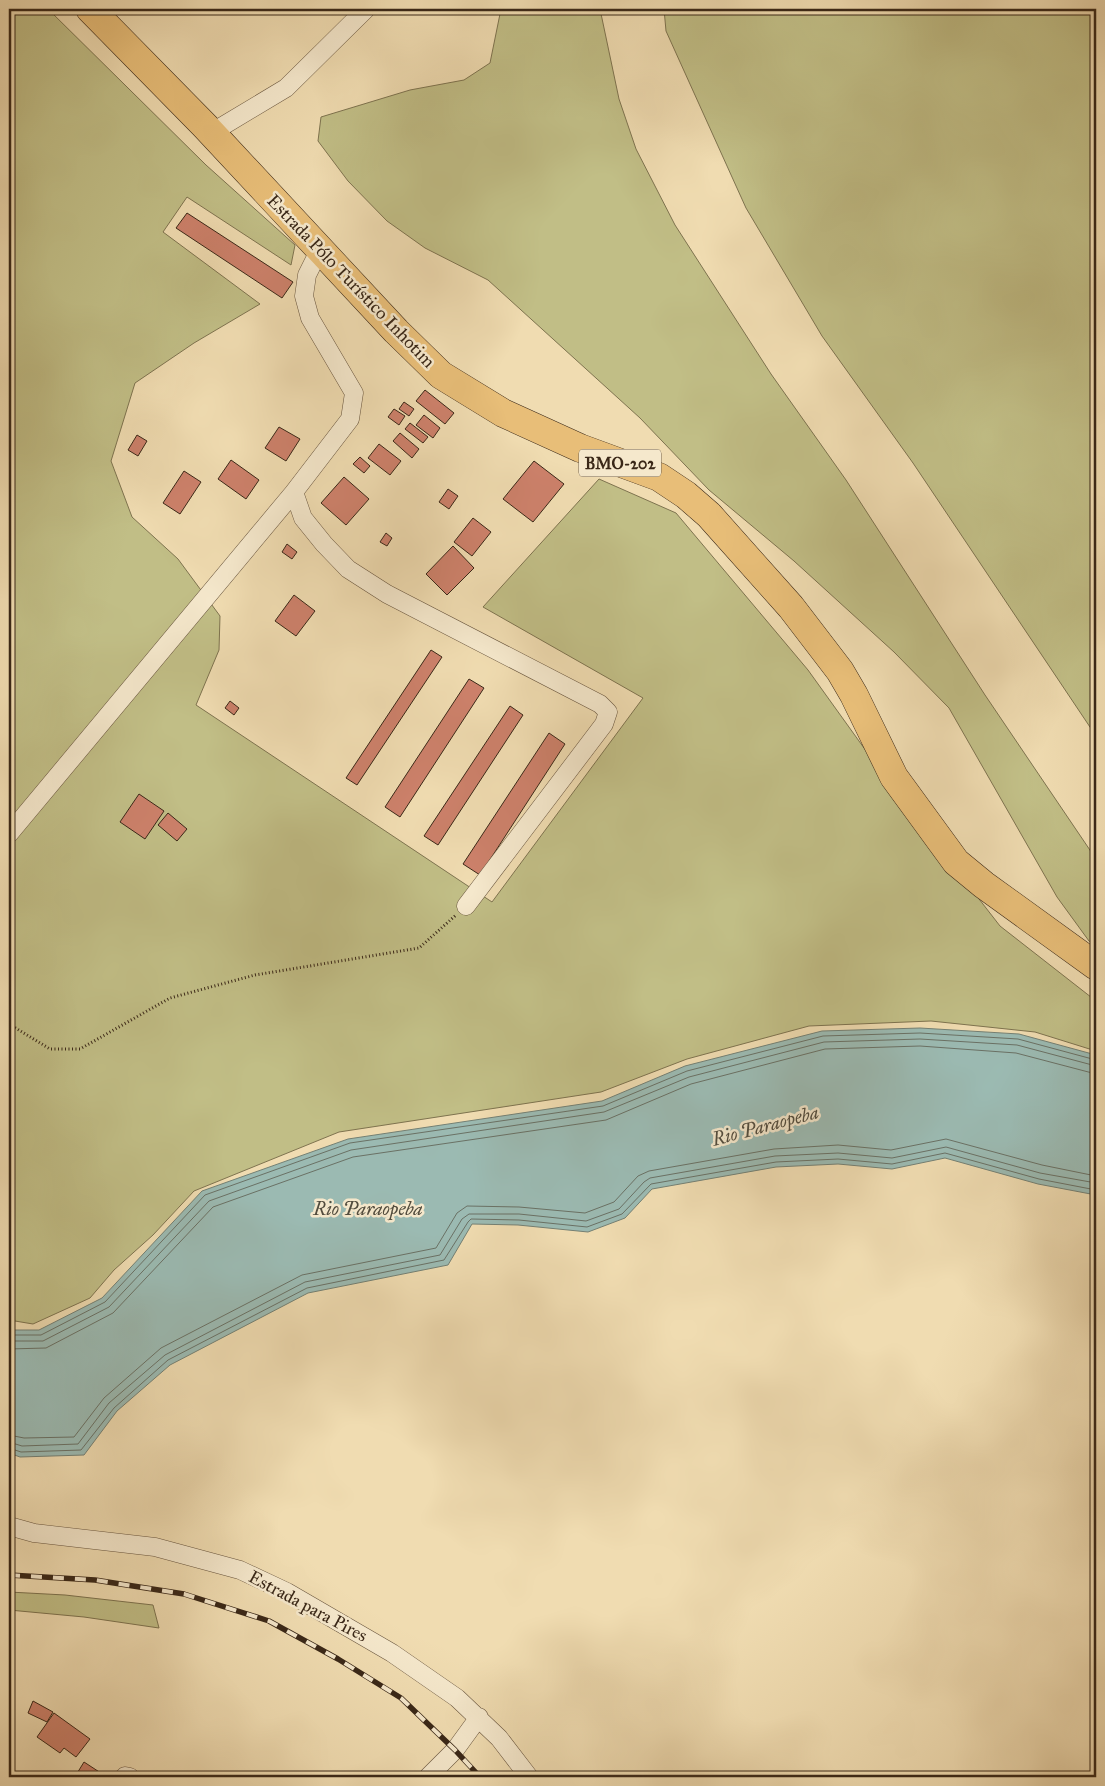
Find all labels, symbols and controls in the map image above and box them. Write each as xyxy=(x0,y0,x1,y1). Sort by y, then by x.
street label: Estrada Pólo Turístico Inhotim xyxy=(262,190,440,372)
road number: BMO-202 xyxy=(579,449,661,476)
water label: Rio Paraopeba xyxy=(708,1100,821,1152)
water label: Rio Paraopeba xyxy=(312,1197,423,1221)
street label: Estrada para Pires xyxy=(245,1565,371,1647)

